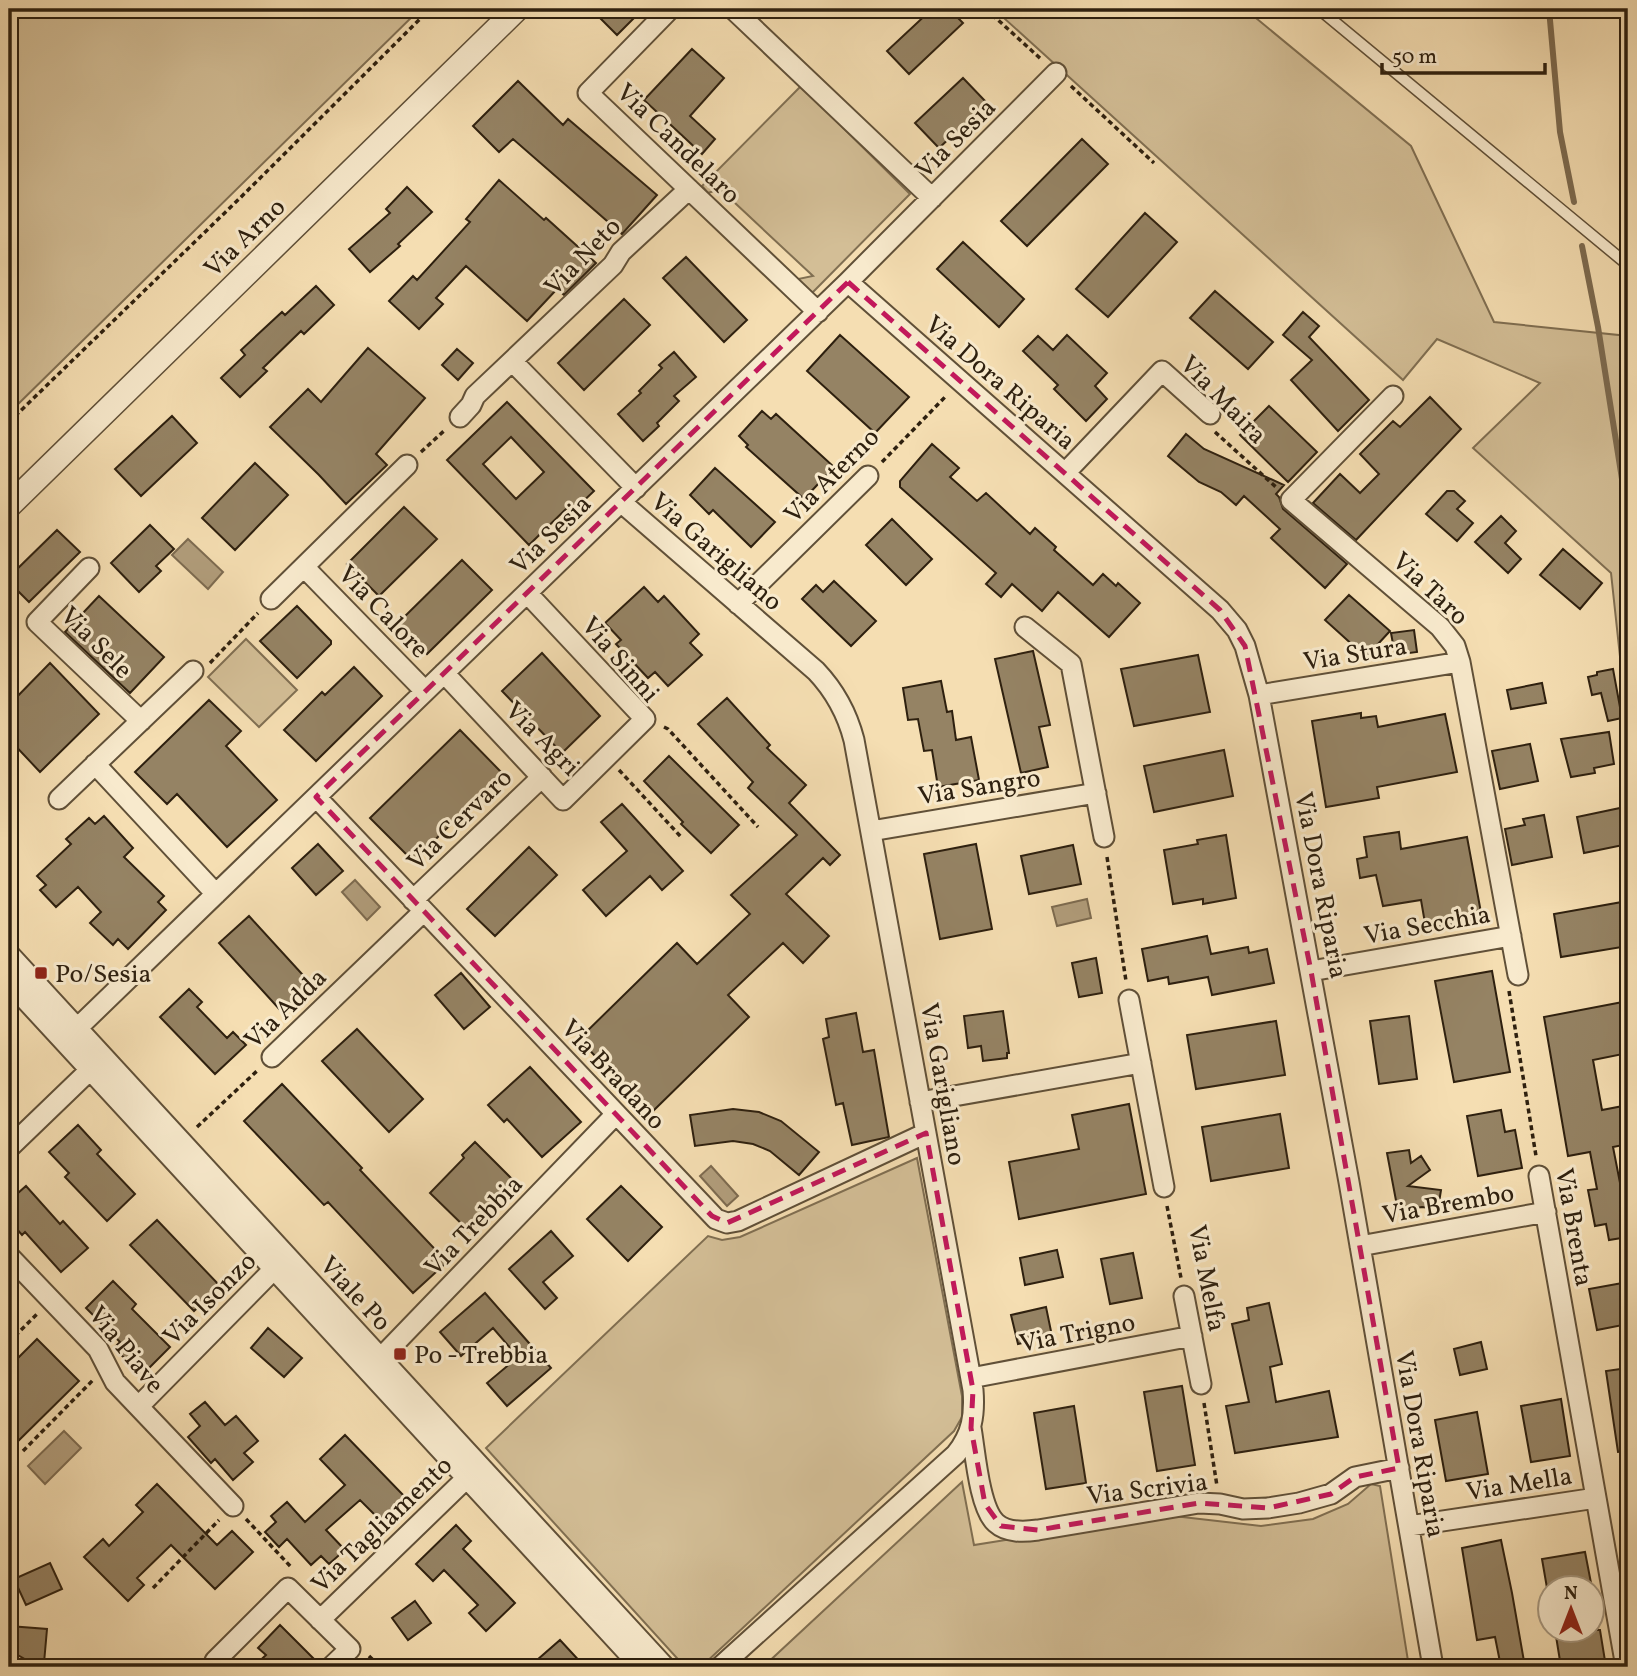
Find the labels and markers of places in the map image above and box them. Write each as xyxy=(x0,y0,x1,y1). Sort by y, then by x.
place label: Po/Sesia xyxy=(55,957,152,993)
marker: Po/Sesia xyxy=(33,965,49,981)
place label: Po - Trebbia xyxy=(414,1338,548,1374)
marker: Po - Trebbia xyxy=(392,1346,408,1362)

